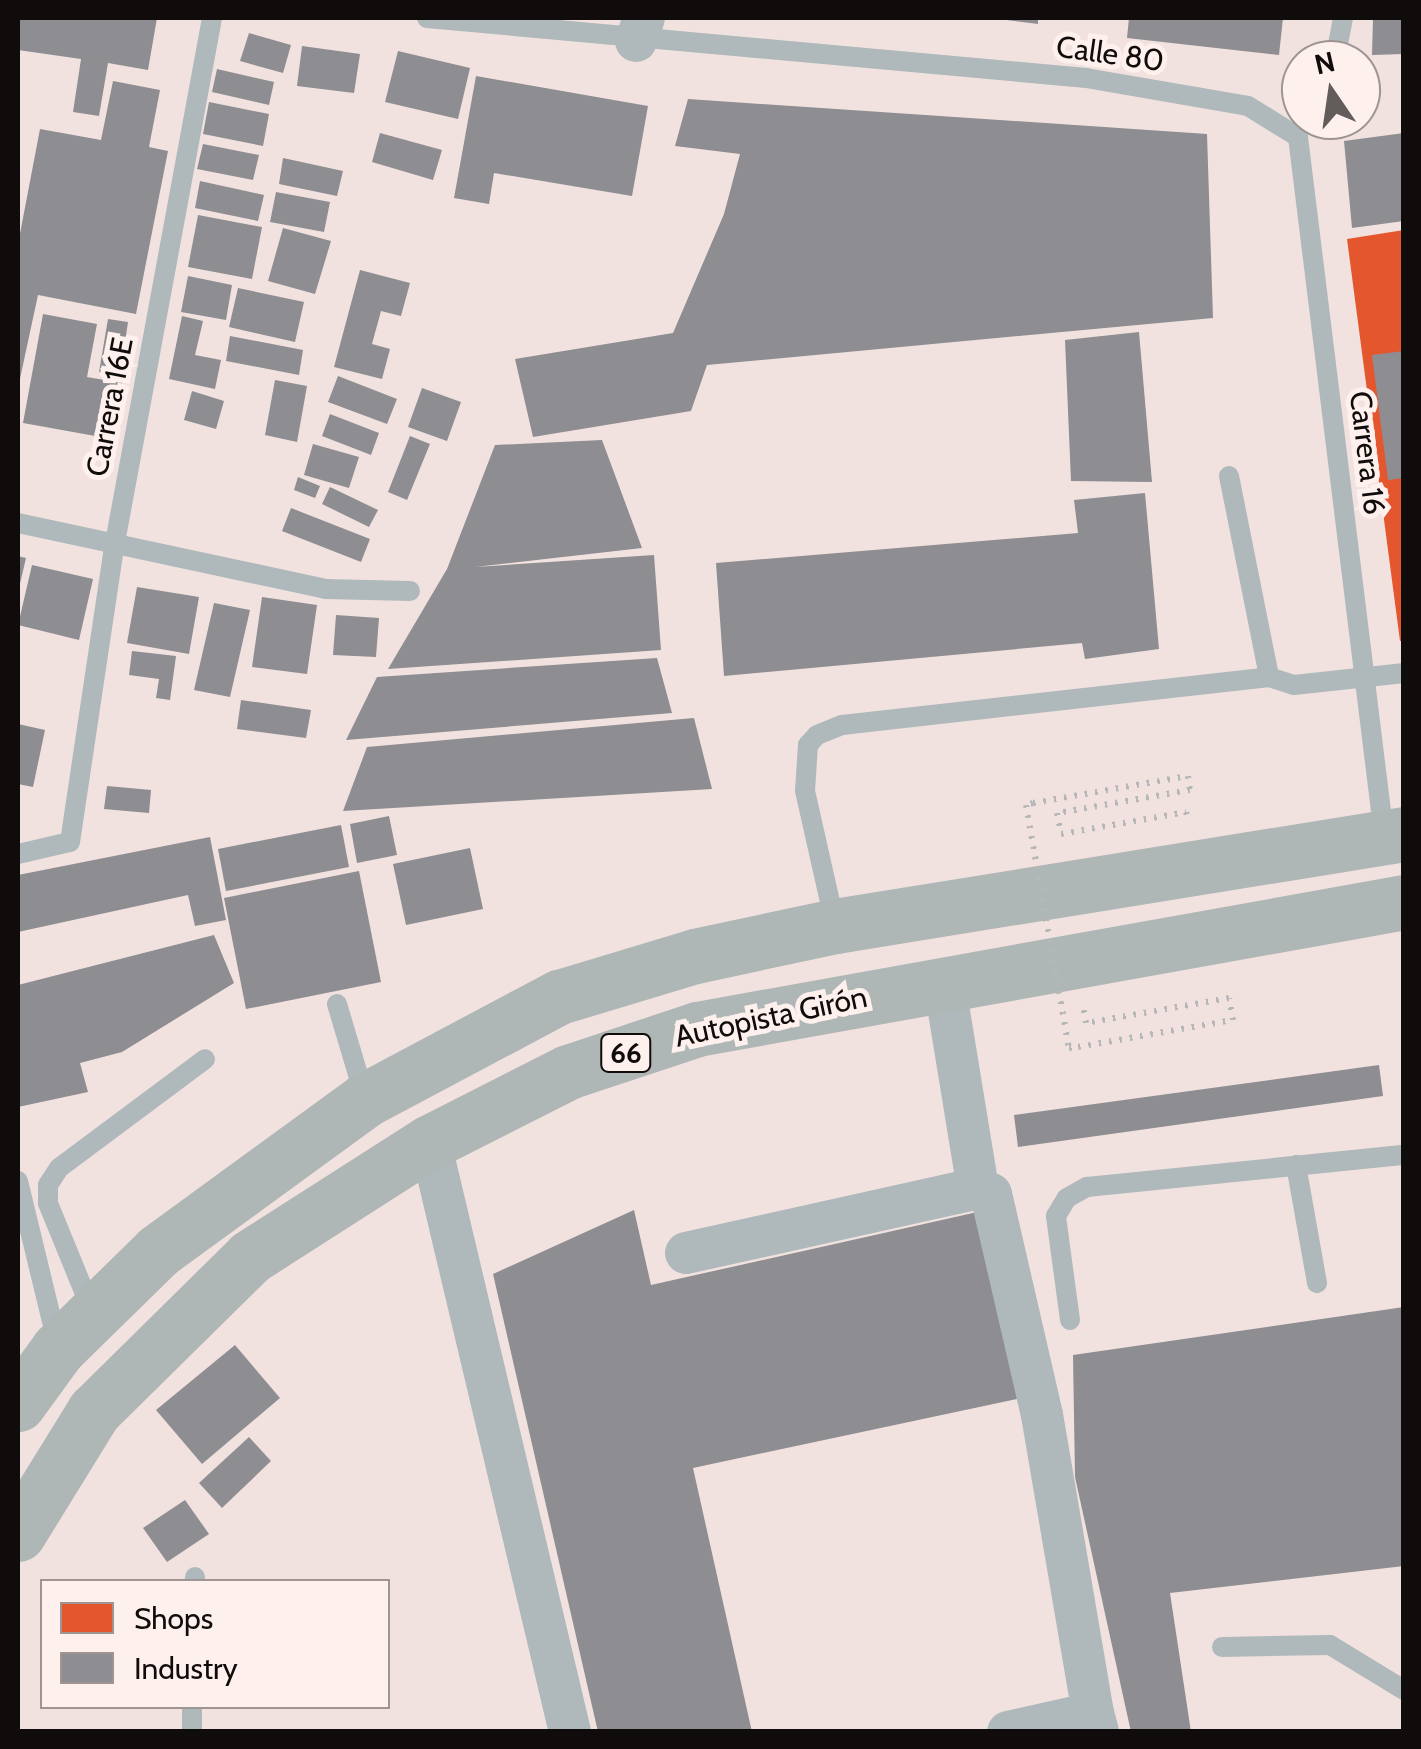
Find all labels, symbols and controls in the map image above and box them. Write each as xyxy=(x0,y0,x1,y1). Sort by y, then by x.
street label: Calle 80 xyxy=(1054,29,1166,79)
north arrow xyxy=(1281,40,1381,140)
text: N xyxy=(1311,44,1338,82)
street label: Carrera 16E xyxy=(79,335,141,479)
street label: Carrera 16 xyxy=(1342,389,1392,517)
street label: Autopista Girón xyxy=(672,979,870,1055)
road number: 66 xyxy=(598,1030,654,1076)
legend xyxy=(40,1579,390,1709)
text: Shops xyxy=(134,1600,213,1637)
text: Industry xyxy=(134,1650,238,1687)

